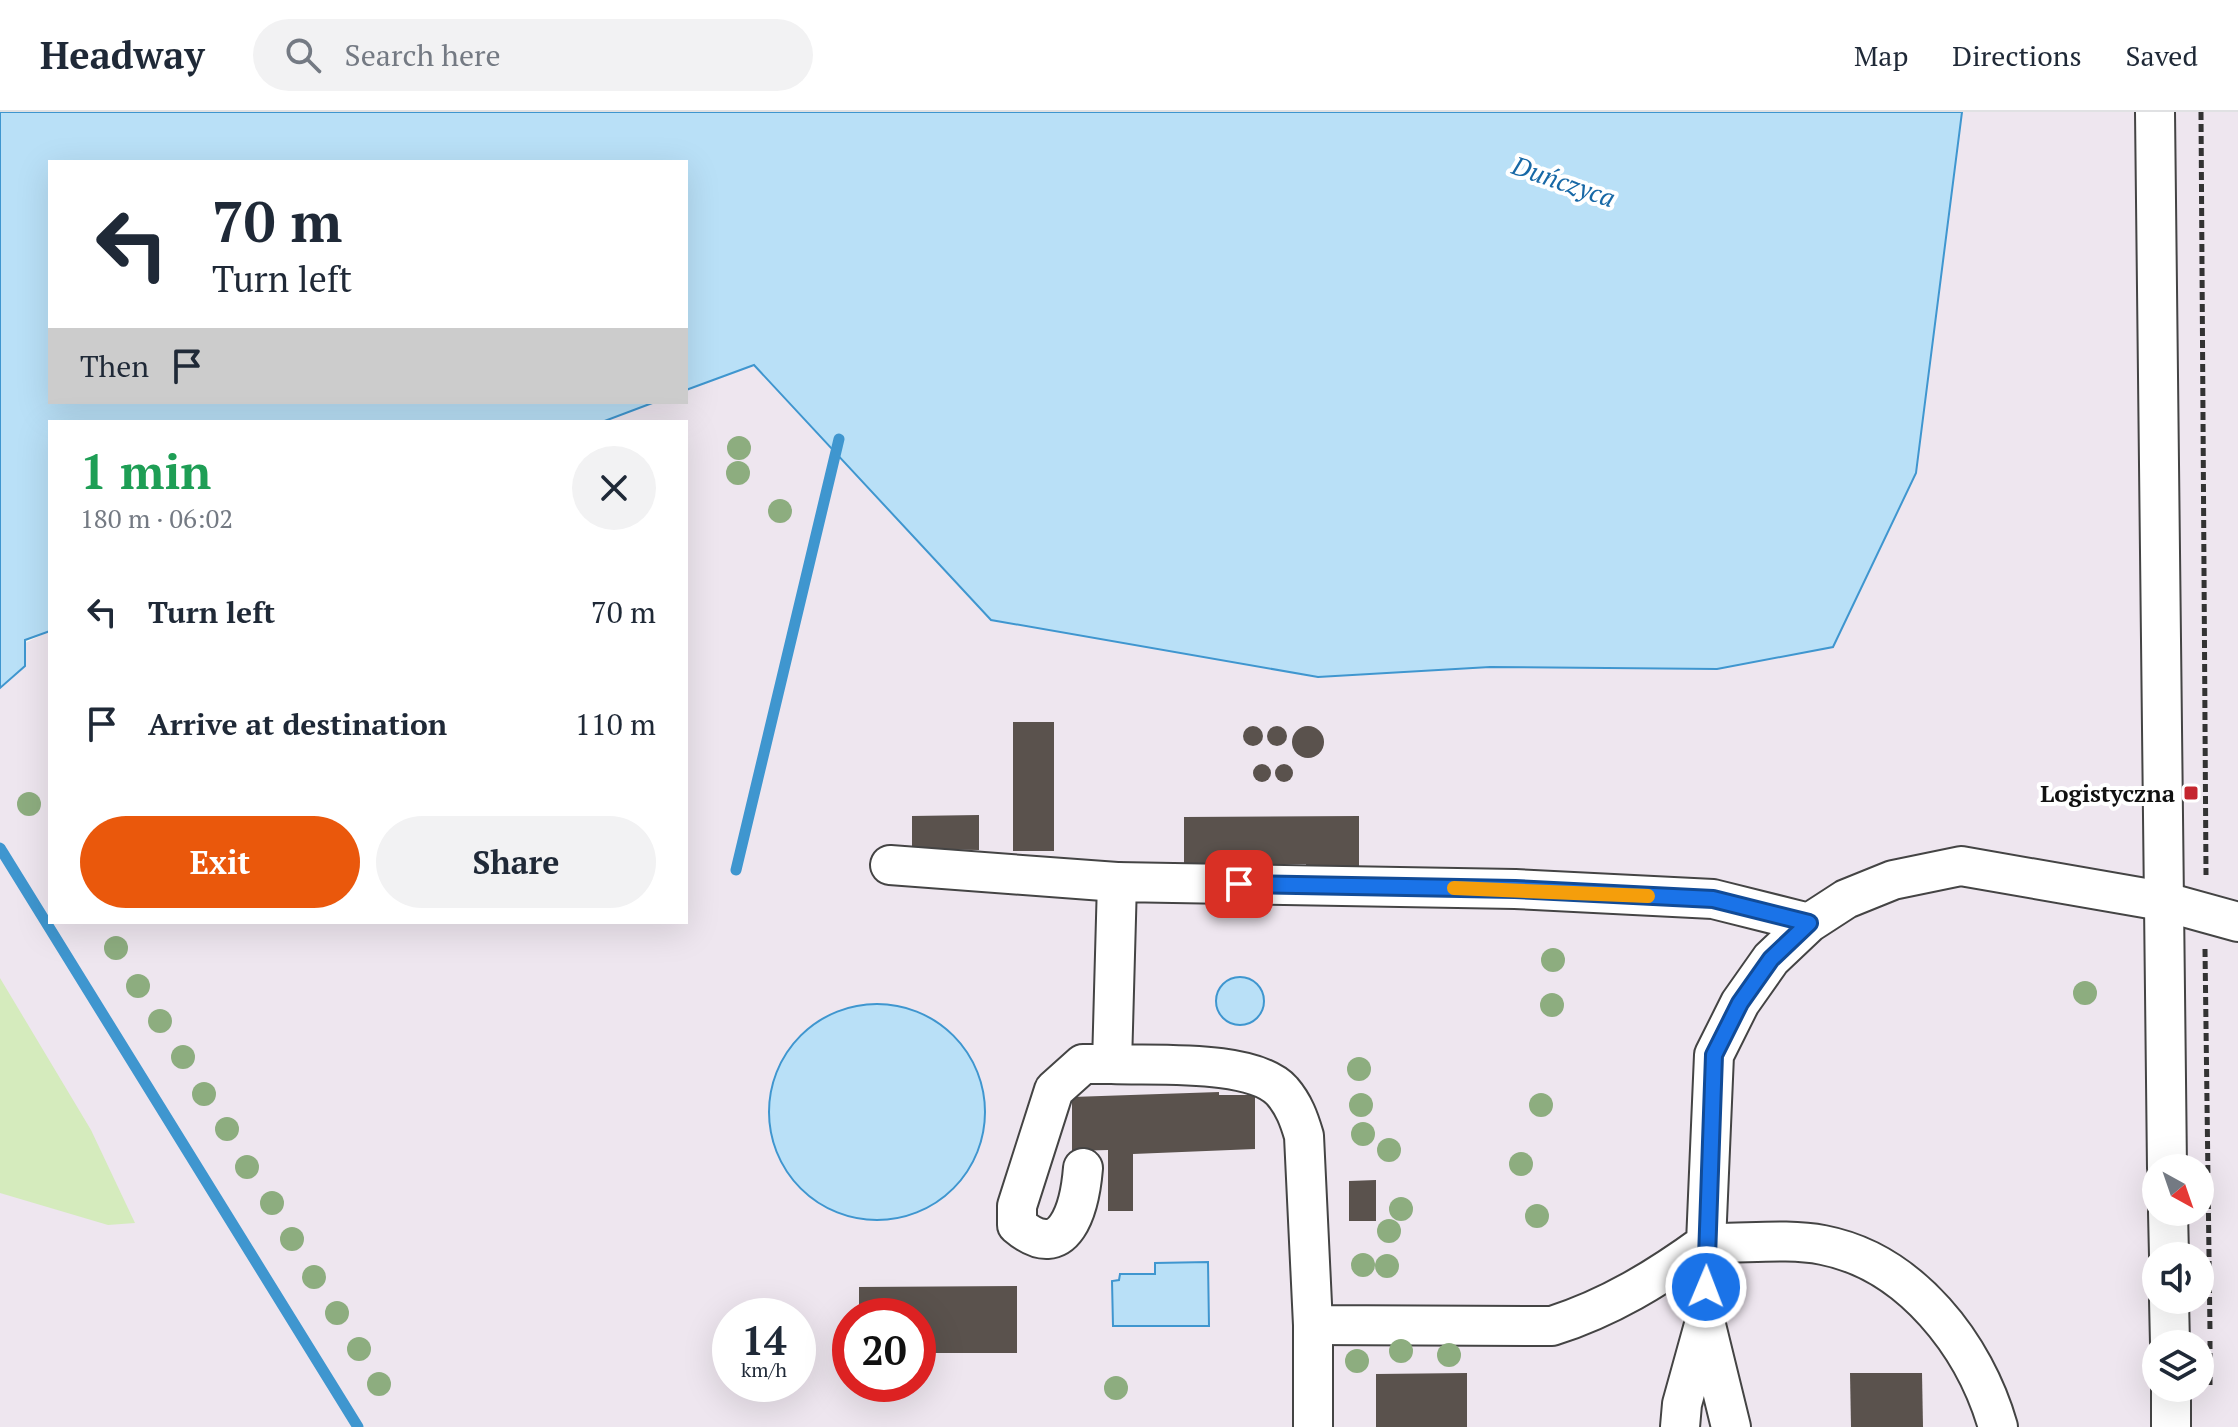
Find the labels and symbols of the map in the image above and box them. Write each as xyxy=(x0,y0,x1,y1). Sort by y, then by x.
water label: Duńczyca xyxy=(1507,147,1620,214)
place label: Logistyczna xyxy=(2040,777,2176,809)
marker: Logistyczna xyxy=(2182,784,2200,802)
pin xyxy=(1205,850,1273,918)
north arrow xyxy=(2142,1154,2214,1226)
position arrow xyxy=(1664,1245,1748,1329)
speed limit sign: 20 xyxy=(832,1298,936,1402)

